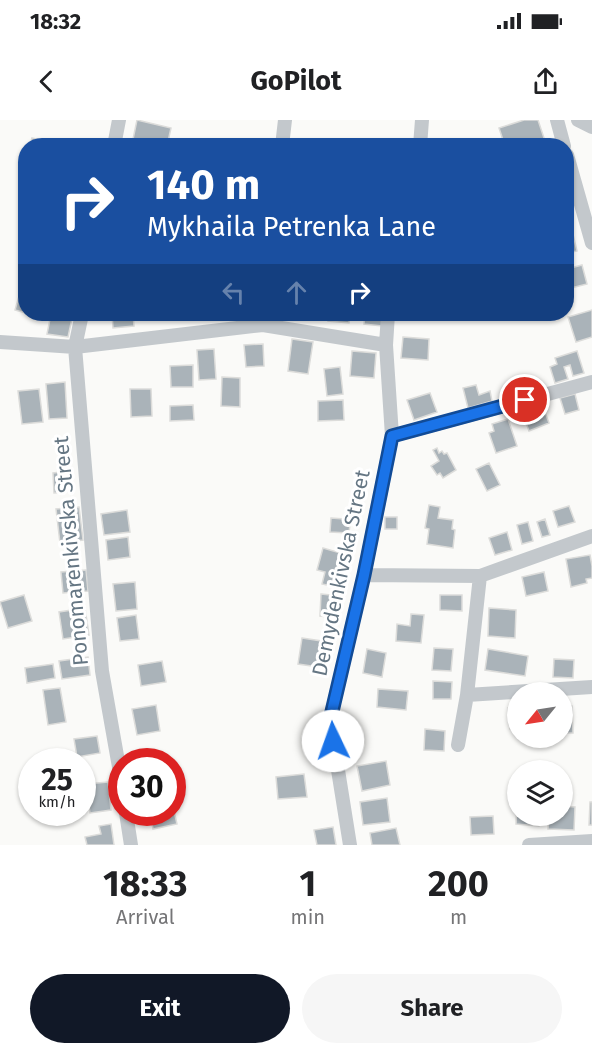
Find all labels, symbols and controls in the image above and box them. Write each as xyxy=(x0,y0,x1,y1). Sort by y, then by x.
text: 18:32 xyxy=(30,8,81,35)
icon: back xyxy=(30,65,63,98)
text: GoPilot xyxy=(250,65,342,97)
icon: share xyxy=(529,65,562,98)
text: 140 m xyxy=(147,160,260,210)
icon: right xyxy=(48,162,126,240)
text: Mykhaila Petrenka Lane xyxy=(147,211,436,243)
icon: left xyxy=(217,276,250,309)
icon: ahead xyxy=(280,276,313,309)
icon: right xyxy=(343,276,376,309)
pin xyxy=(499,374,550,425)
icon: arrive xyxy=(508,383,541,416)
street label: Ponomarenkivska Street xyxy=(48,435,94,667)
street label: Demydenkivska Street xyxy=(306,467,376,679)
north arrow xyxy=(507,682,573,748)
map controls xyxy=(507,682,573,826)
position arrow xyxy=(301,709,365,773)
speed limit sign: 30 xyxy=(108,748,186,826)
button: layers xyxy=(507,760,573,826)
text: 25 xyxy=(41,762,73,798)
text: km/h xyxy=(38,793,76,811)
text: 18:33 xyxy=(103,862,187,906)
text: 1 xyxy=(299,862,316,906)
text: 200 xyxy=(428,862,489,906)
text: Arrival xyxy=(116,905,175,929)
text: min xyxy=(291,905,325,929)
text: m xyxy=(450,905,467,929)
button: Exit xyxy=(30,974,290,1043)
button: Share xyxy=(302,974,562,1043)

